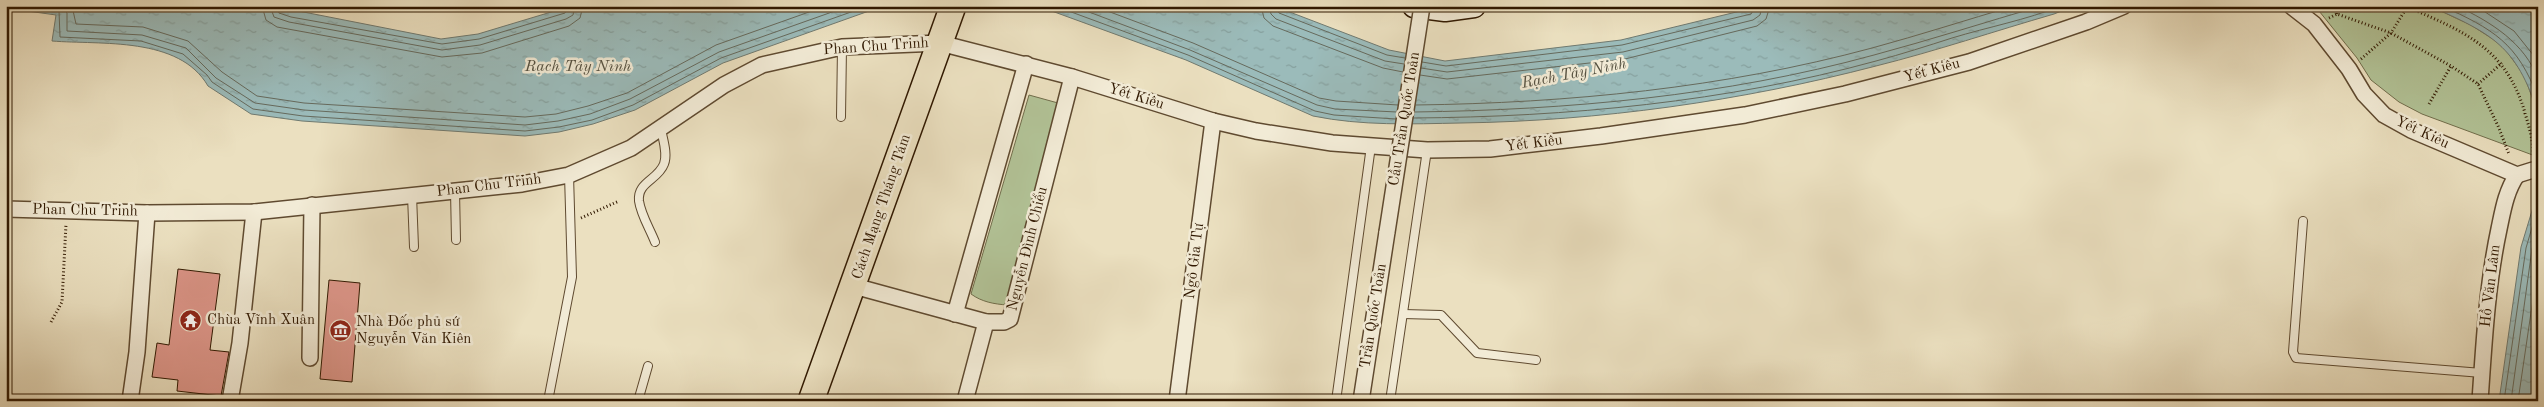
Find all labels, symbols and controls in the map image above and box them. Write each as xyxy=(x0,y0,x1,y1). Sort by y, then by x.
street label: Phan Chu Trinh xyxy=(823,36,929,58)
street label: Cầu Trần Quốc Toản xyxy=(1385,51,1423,187)
street label: Yết Kiêu xyxy=(1902,55,1962,86)
water label: Rạch Tây Ninh xyxy=(1519,56,1628,92)
water label: Rạch Tây Ninh xyxy=(524,59,631,75)
street label: Yết Kiêu xyxy=(1106,80,1166,113)
street label: Yết Kiêu xyxy=(2393,113,2452,152)
street label: Cách Mạng Tháng Tám xyxy=(850,132,914,282)
street label: Yết Kiêu xyxy=(1504,132,1563,155)
street label: Phan Chu Trinh xyxy=(436,172,542,200)
street label: Nguyễn Đình Chiểu xyxy=(1003,185,1051,313)
street label: Phan Chu Trinh xyxy=(32,203,138,219)
street label: Ngô Gia Tự xyxy=(1183,221,1207,300)
street label: Hồ Văn Lâm xyxy=(2476,243,2504,328)
street label: Trần Quốc Toản xyxy=(1356,262,1390,369)
temple icon: Chùa Vĩnh Xuân xyxy=(179,308,203,332)
place label: Chùa Vĩnh Xuân xyxy=(207,313,315,328)
place label: Nhà Đốc phủ sứ Nguyễn Văn Kiên xyxy=(356,314,471,347)
museum icon: Nhà Đốc phủ sứ Nguyễn Văn Kiên xyxy=(328,319,352,343)

